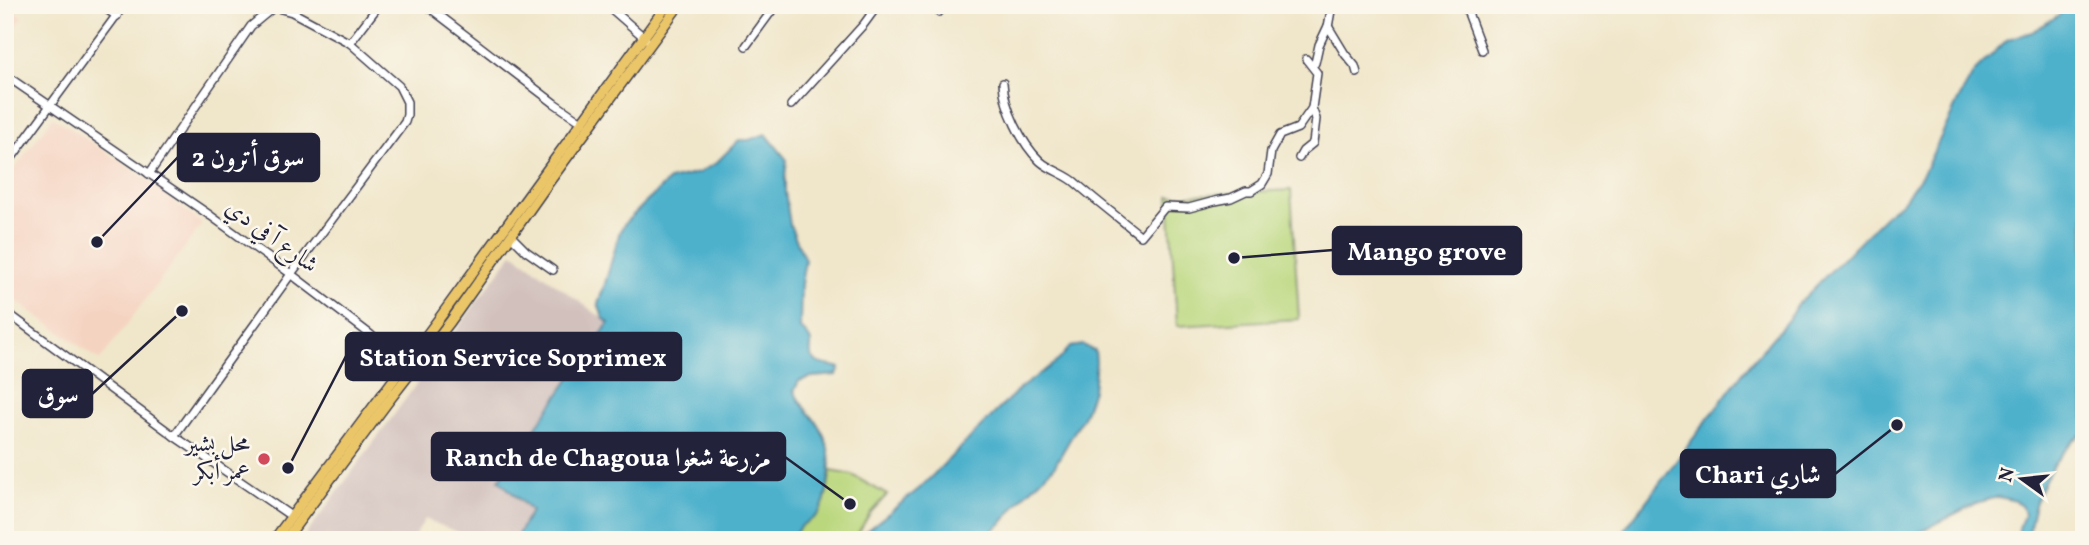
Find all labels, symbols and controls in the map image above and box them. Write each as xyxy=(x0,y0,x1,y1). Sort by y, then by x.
callout: سوق أترون 2 xyxy=(178,134,319,181)
text: سوق أترون 2 xyxy=(192,139,304,177)
street label: شارع آ في دي xyxy=(217,192,324,283)
callout: Mango grove xyxy=(1333,227,1521,274)
text: Mango grove xyxy=(1347,235,1507,271)
callout: Station Service Soprimex xyxy=(346,333,681,380)
text: Station Service Soprimex xyxy=(359,341,667,377)
callout: سوق xyxy=(23,370,92,417)
text: سوق xyxy=(37,378,79,414)
place label: محل بشير عمر أبكر xyxy=(182,428,250,490)
callout: Ranch de Chagoua مزرعة شغوا xyxy=(432,433,785,480)
text: Ranch de Chagoua مزرعة شغوا xyxy=(445,441,771,477)
north arrow xyxy=(1988,444,2058,514)
callout: Chari شاري xyxy=(1681,450,1835,497)
marker: محل بشير عمر أبكر xyxy=(256,451,272,467)
text: Chari شاري xyxy=(1695,458,1821,496)
text: N xyxy=(1993,465,2022,485)

